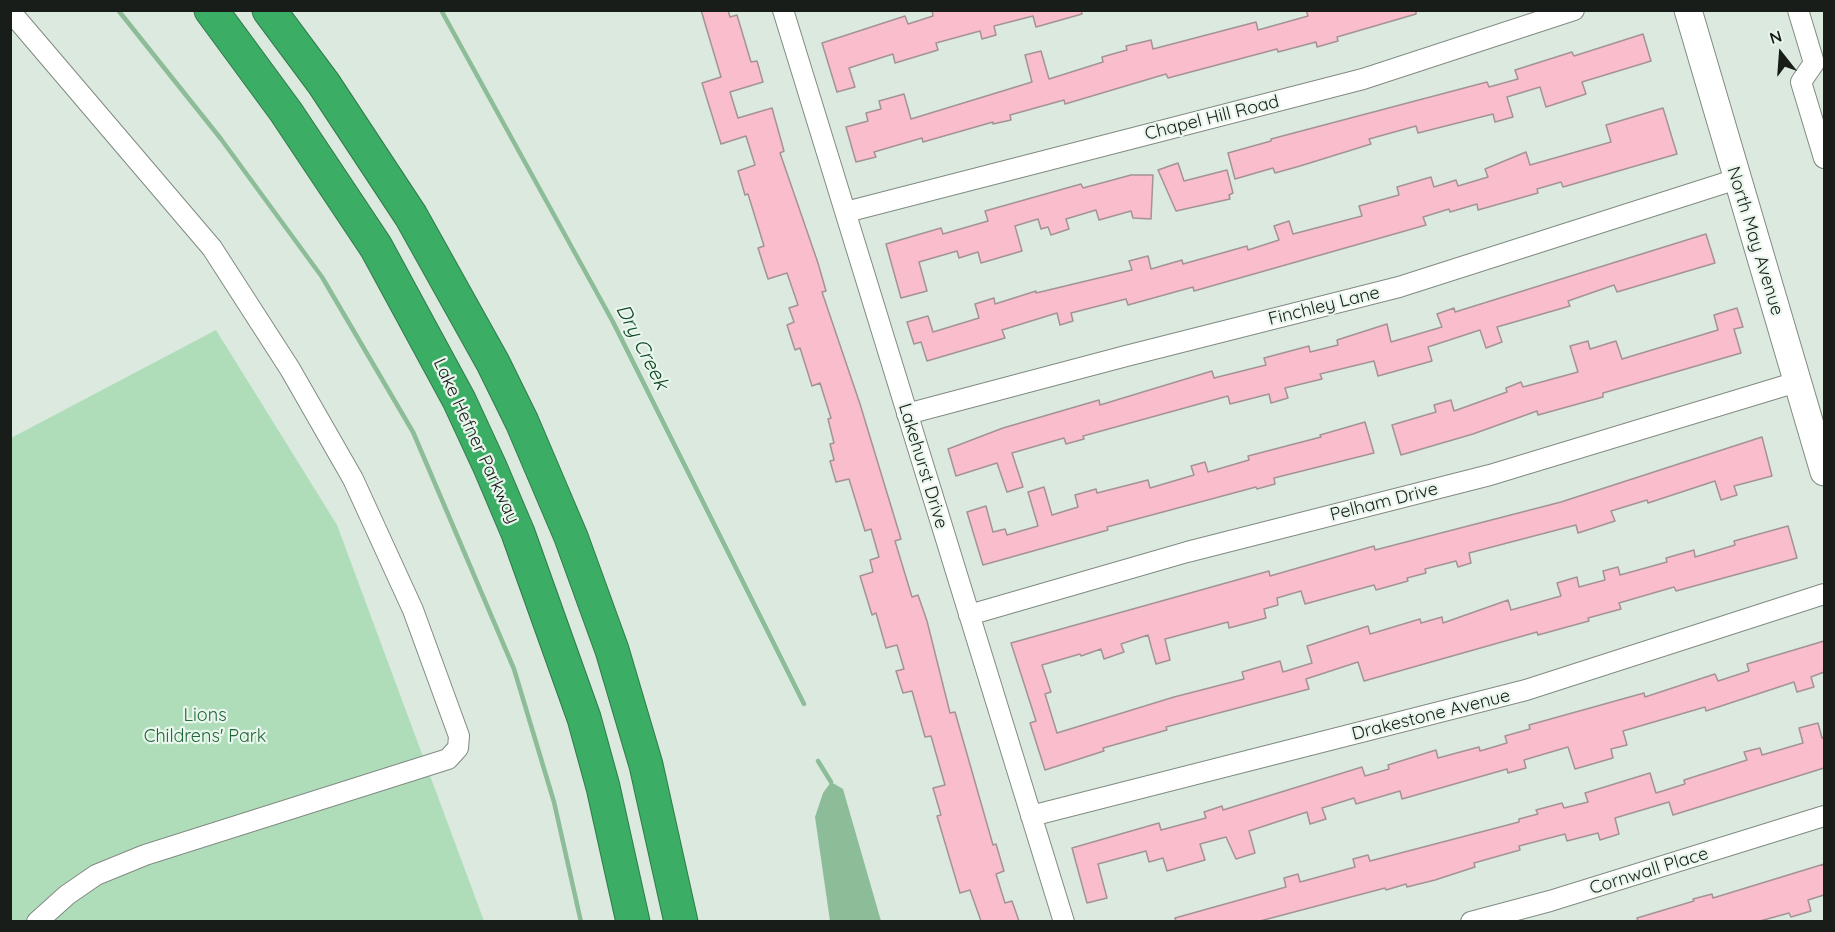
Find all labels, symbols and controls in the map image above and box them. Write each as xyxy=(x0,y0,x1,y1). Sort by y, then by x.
north arrow xyxy=(1751,24,1811,84)
text: N xyxy=(1767,26,1784,48)
street label: Chapel Hill Road xyxy=(1143,91,1281,145)
street label: North May Avenue xyxy=(1722,164,1788,318)
street label: Finchley Lane xyxy=(1266,282,1382,330)
water label: Dry Creek xyxy=(610,300,674,394)
street label: Lake Hefner Parkway xyxy=(428,355,524,527)
street label: Lakehurst Drive xyxy=(894,401,952,531)
street label: Pelham Drive xyxy=(1328,478,1440,526)
street label: Drakestone Avenue xyxy=(1350,685,1512,745)
park label: Lions Childrens' Park xyxy=(144,705,266,748)
street label: Cornwall Place xyxy=(1587,843,1711,899)

